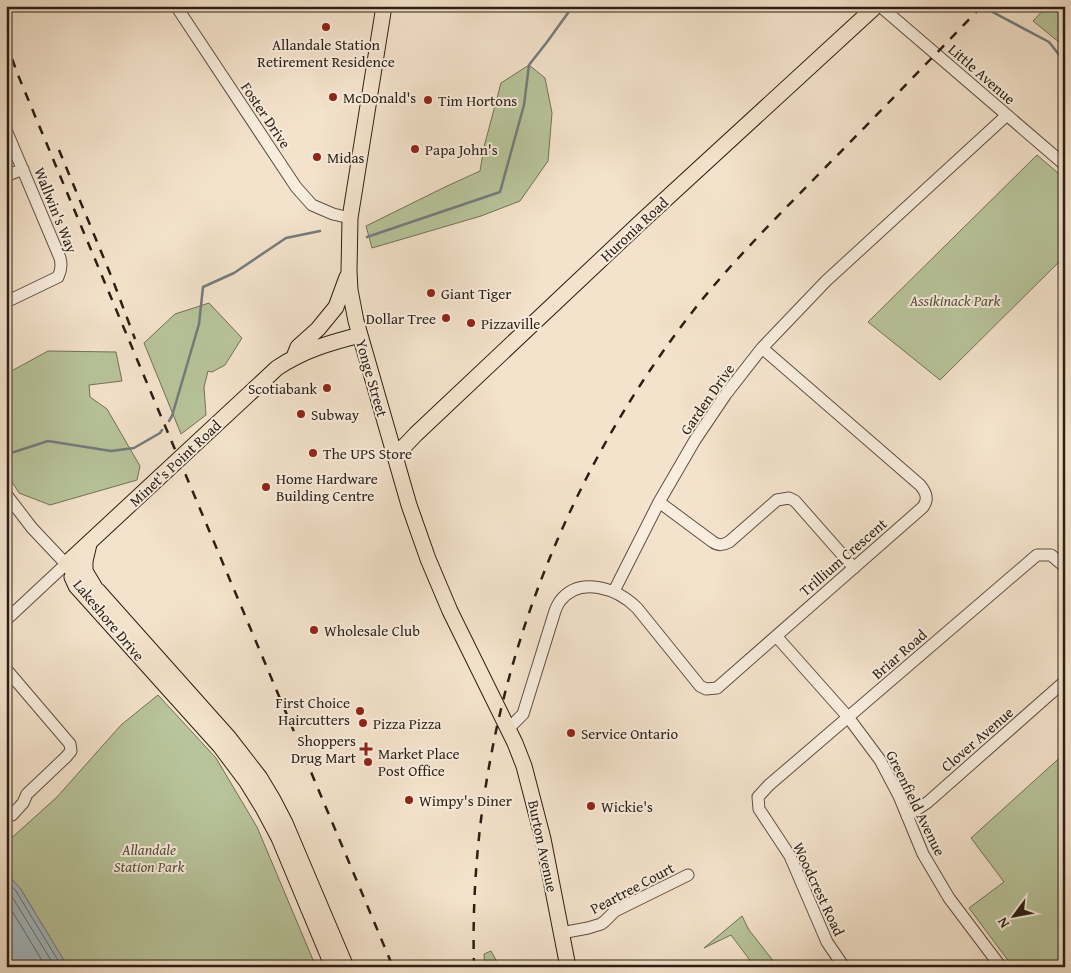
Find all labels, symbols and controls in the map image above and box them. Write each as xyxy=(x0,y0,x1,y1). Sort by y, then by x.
marker: Allandale Station Retirement Residence xyxy=(320,21,332,33)
place label: Allandale Station Retirement Residence xyxy=(257,34,395,72)
street label: Little Avenue xyxy=(944,39,1020,109)
street label: Foster Drive xyxy=(236,78,296,152)
place label: McDonald's xyxy=(343,87,416,108)
place label: Tim Hortons xyxy=(438,90,517,111)
marker: McDonald's xyxy=(327,91,339,103)
marker: Tim Hortons xyxy=(422,94,434,106)
place label: Papa John's xyxy=(425,139,498,160)
marker: Papa John's xyxy=(409,143,421,155)
place label: Midas xyxy=(327,147,365,168)
marker: Midas xyxy=(311,151,323,163)
street label: Wallwin's Way xyxy=(29,164,83,257)
street label: Huronia Road xyxy=(595,192,673,266)
place label: Giant Tiger xyxy=(441,283,511,304)
marker: Giant Tiger xyxy=(425,287,437,299)
park label: Assikinack Park xyxy=(909,290,1000,311)
place label: Dollar Tree xyxy=(366,308,436,329)
marker: Dollar Tree xyxy=(440,312,452,324)
place label: Pizzaville xyxy=(481,313,540,334)
marker: Pizzaville xyxy=(465,317,477,329)
street label: Yonge Street xyxy=(351,337,393,420)
street label: Garden Drive xyxy=(675,359,739,439)
place label: Scotiabank xyxy=(248,378,317,399)
marker: Scotiabank xyxy=(321,382,333,394)
place label: Subway xyxy=(311,404,360,425)
marker: Subway xyxy=(295,408,307,420)
street label: Minet's Point Road xyxy=(124,415,226,511)
place label: The UPS Store xyxy=(323,443,412,464)
marker: The UPS Store xyxy=(307,447,319,459)
place label: Home Hardware Building Centre xyxy=(276,468,378,506)
marker: Home Hardware Building Centre xyxy=(260,481,272,493)
street label: Trillium Crescent xyxy=(795,513,892,601)
street label: Lakeshore Drive xyxy=(69,575,149,665)
place label: Wholesale Club xyxy=(324,620,420,641)
marker: Wholesale Club xyxy=(308,624,320,636)
street label: Briar Road xyxy=(867,624,931,684)
place label: First Choice Haircutters xyxy=(276,692,350,730)
street label: Clover Avenue xyxy=(936,702,1018,776)
marker: First Choice Haircutters xyxy=(354,705,366,717)
place label: Pizza Pizza xyxy=(373,713,441,734)
marker: Pizza Pizza xyxy=(357,717,369,729)
place label: Service Ontario xyxy=(581,723,679,744)
marker: Service Ontario xyxy=(565,727,577,739)
place label: Shoppers Drug Mart xyxy=(291,730,357,768)
marker: Shoppers Drug Mart xyxy=(360,743,372,755)
place label: Market Place Post Office xyxy=(378,743,460,781)
street label: Greenfield Avenue xyxy=(881,747,951,859)
marker: Market Place Post Office xyxy=(362,756,374,768)
place label: Wimpy's Diner xyxy=(419,790,512,811)
marker: Wimpy's Diner xyxy=(403,794,415,806)
place label: Wickie's xyxy=(601,796,653,817)
street label: Burton Avenue xyxy=(523,798,563,894)
marker: Wickie's xyxy=(585,800,597,812)
park label: Allandale Station Park xyxy=(114,839,185,877)
street label: Woodcrest Road xyxy=(788,839,850,939)
street label: Peartree Court xyxy=(586,857,678,919)
north arrow xyxy=(988,890,1038,940)
text: N xyxy=(992,913,1014,932)

